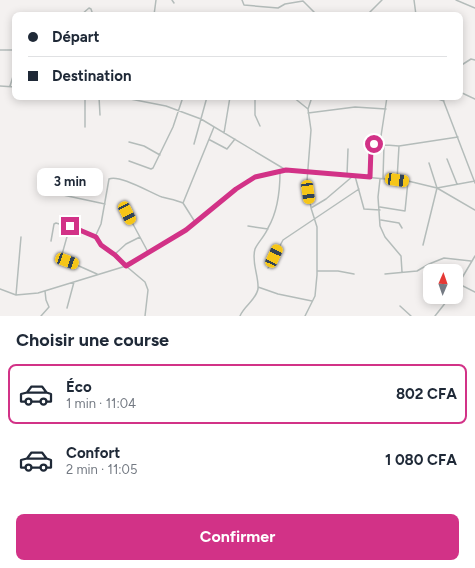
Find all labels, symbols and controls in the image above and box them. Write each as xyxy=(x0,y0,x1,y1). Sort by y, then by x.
text: Départ xyxy=(52,28,100,46)
text: Destination xyxy=(52,67,131,85)
route start xyxy=(365,135,383,153)
callout: 3 min xyxy=(37,168,103,196)
car xyxy=(384,172,410,188)
text: 3 min xyxy=(54,174,86,189)
car xyxy=(300,179,316,205)
car xyxy=(116,200,138,226)
route end xyxy=(61,217,79,235)
car xyxy=(263,243,285,269)
car xyxy=(54,251,80,271)
north arrow xyxy=(423,264,463,304)
map controls xyxy=(423,264,463,304)
text: Choisir une course xyxy=(16,329,169,351)
icon: car xyxy=(18,376,54,412)
text: Éco xyxy=(66,378,92,396)
text: 802 CFA xyxy=(396,385,457,403)
text: 1 min · 11:04 xyxy=(66,396,136,411)
icon: car xyxy=(18,442,54,478)
text: Confort xyxy=(66,444,120,462)
text: 1 080 CFA xyxy=(385,451,457,469)
text: 2 min · 11:05 xyxy=(66,462,137,477)
button: Confirmer xyxy=(16,514,459,560)

